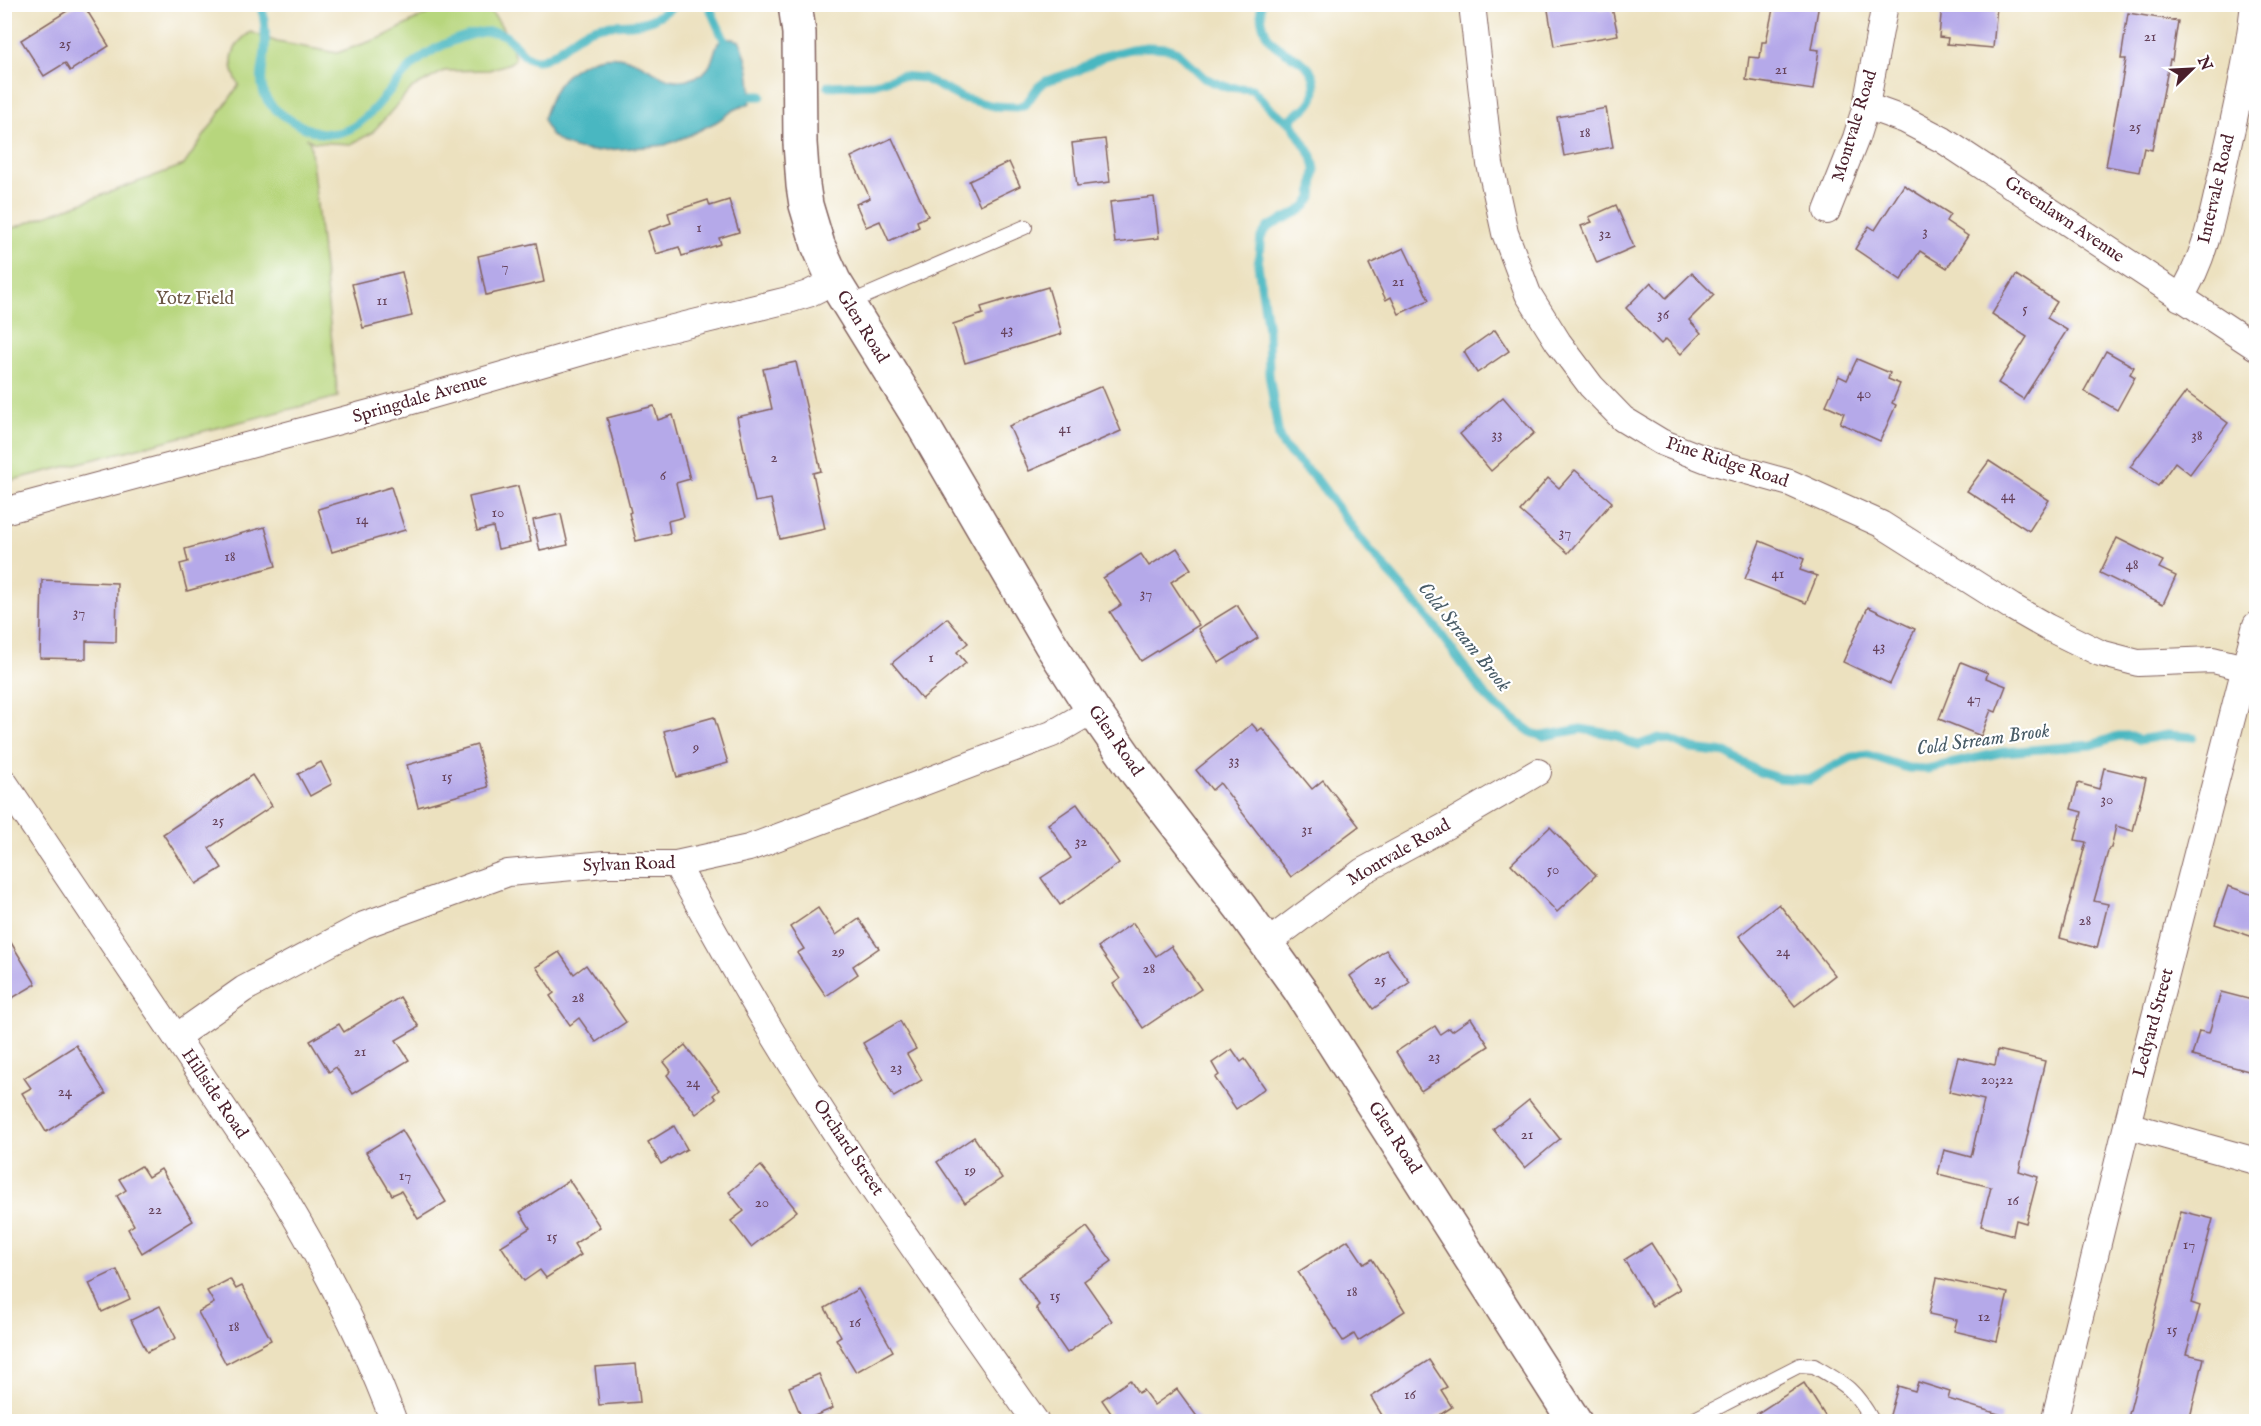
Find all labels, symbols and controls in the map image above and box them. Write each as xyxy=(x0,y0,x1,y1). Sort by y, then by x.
house number: 21 xyxy=(2144,27,2156,46)
house number: 25 xyxy=(59,34,72,53)
north arrow xyxy=(2162,39,2222,99)
text: N xyxy=(2192,52,2216,74)
house number: 21 xyxy=(1775,60,1787,79)
street label: Montvale Road xyxy=(1827,67,1883,185)
house number: 25 xyxy=(2129,117,2142,136)
house number: 18 xyxy=(1579,123,1591,142)
street label: Intervale Road xyxy=(2193,132,2241,246)
street label: Greenlawn Avenue xyxy=(2000,171,2128,269)
house number: 1 xyxy=(696,218,702,237)
house number: 3 xyxy=(1922,222,1928,241)
house number: 32 xyxy=(1599,224,1611,243)
house number: 7 xyxy=(501,257,509,276)
house number: 21 xyxy=(1392,272,1404,291)
street label: Glen Road xyxy=(831,286,894,368)
park label: Yotz Field xyxy=(156,288,234,311)
house number: 11 xyxy=(376,291,388,310)
house number: 5 xyxy=(2022,299,2028,318)
house number: 36 xyxy=(1657,305,1670,324)
house number: 43 xyxy=(1001,320,1013,339)
street label: Springdale Avenue xyxy=(350,369,490,429)
house number: 40 xyxy=(1857,384,1871,403)
house number: 41 xyxy=(1059,419,1071,438)
house number: 33 xyxy=(1491,425,1503,444)
house number: 38 xyxy=(2191,426,2203,445)
street label: Pine Ridge Road xyxy=(1663,432,1792,494)
house number: 2 xyxy=(770,448,778,467)
house number: 6 xyxy=(660,466,667,485)
house number: 44 xyxy=(2001,486,2016,505)
house number: 10 xyxy=(492,503,504,522)
house number: 14 xyxy=(356,510,369,529)
house number: 37 xyxy=(1559,523,1571,542)
house number: 18 xyxy=(224,547,236,566)
house number: 48 xyxy=(2125,555,2139,574)
house number: 41 xyxy=(1772,564,1784,583)
water label: Cold Stream Brook xyxy=(1412,577,1516,697)
house number: 37 xyxy=(1140,584,1152,603)
house number: 37 xyxy=(73,603,85,622)
house number: 43 xyxy=(1873,637,1885,656)
house number: 1 xyxy=(928,648,934,667)
house number: 47 xyxy=(1967,689,1981,708)
street label: Glen Road xyxy=(1082,701,1148,781)
water label: Cold Stream Brook xyxy=(1915,718,2051,762)
house number: 9 xyxy=(692,738,699,757)
house number: 33 xyxy=(1228,751,1240,770)
house number: 15 xyxy=(441,767,453,786)
house number: 30 xyxy=(2101,790,2113,809)
house number: 25 xyxy=(212,811,225,830)
street label: Montvale Road xyxy=(1343,814,1455,892)
house number: 31 xyxy=(1301,820,1313,839)
house number: 32 xyxy=(1075,832,1087,851)
street label: Sylvan Road xyxy=(582,852,676,878)
house number: 50 xyxy=(1547,860,1559,879)
house number: 28 xyxy=(2079,911,2092,930)
house number: 29 xyxy=(831,942,845,961)
house number: 24 xyxy=(1776,942,1791,961)
house number: 28 xyxy=(1143,959,1156,978)
street label: Ledyard Street xyxy=(2128,966,2180,1080)
house number: 25 xyxy=(1374,970,1387,989)
house number: 28 xyxy=(572,988,585,1007)
house number: 21 xyxy=(354,1042,366,1061)
street label: Hillside Road xyxy=(175,1045,253,1144)
house number: 23 xyxy=(1428,1047,1440,1066)
house number: 23 xyxy=(890,1058,902,1077)
house number: 20;22 xyxy=(1981,1070,2013,1089)
house number: 24 xyxy=(686,1073,701,1092)
house number: 24 xyxy=(58,1082,73,1101)
street label: Orchard Street xyxy=(807,1095,889,1201)
street label: Glen Road xyxy=(1362,1098,1426,1179)
house number: 21 xyxy=(1521,1125,1533,1144)
house number: 19 xyxy=(964,1161,976,1180)
house number: 17 xyxy=(399,1166,411,1185)
house number: 16 xyxy=(2007,1191,2020,1210)
house number: 20 xyxy=(755,1193,769,1212)
house number: 22 xyxy=(148,1200,162,1219)
house number: 15 xyxy=(546,1227,558,1246)
house number: 17 xyxy=(2183,1235,2195,1254)
house number: 18 xyxy=(1346,1282,1358,1301)
house number: 15 xyxy=(1049,1286,1061,1305)
house number: 12 xyxy=(1978,1307,1990,1326)
house number: 16 xyxy=(849,1313,862,1332)
house number: 18 xyxy=(228,1317,240,1336)
house number: 15 xyxy=(2166,1320,2178,1339)
house number: 16 xyxy=(1404,1385,1417,1404)

